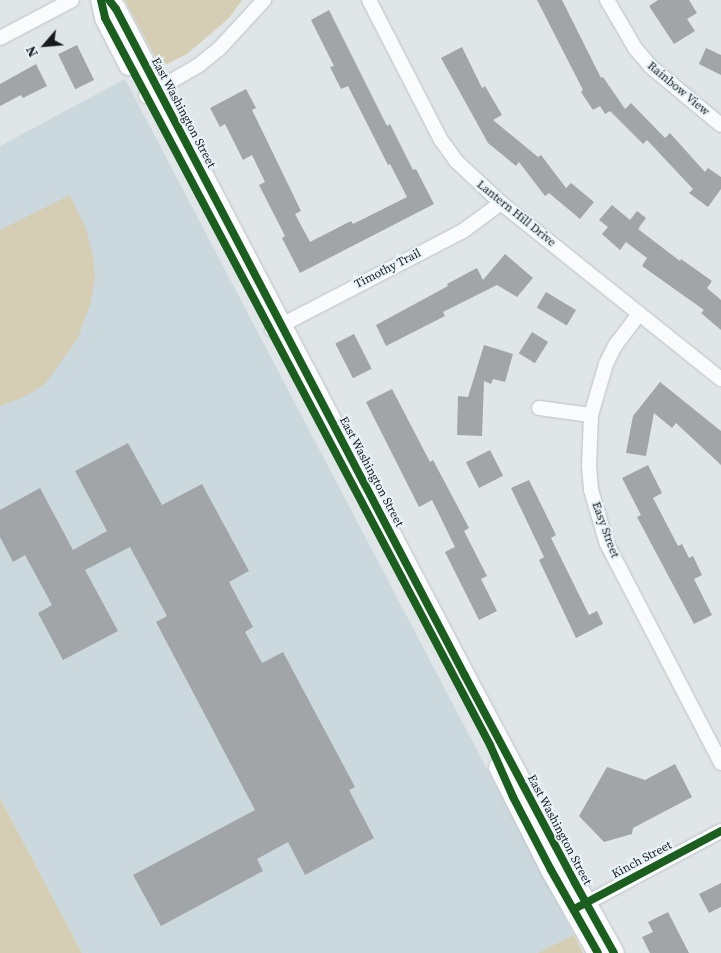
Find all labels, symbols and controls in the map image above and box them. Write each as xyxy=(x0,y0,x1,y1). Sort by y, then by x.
north arrow xyxy=(20,20,70,70)
text: N xyxy=(20,43,43,61)
street label: East Washington Street xyxy=(148,55,218,171)
street label: Rainbow View xyxy=(644,59,712,119)
street label: Lantern Hill Drive xyxy=(474,178,558,250)
street label: Timothy Trail xyxy=(352,246,424,292)
street label: East Washington Street xyxy=(336,414,406,530)
street label: Easy Street xyxy=(588,500,622,560)
street label: East Washington Street xyxy=(524,772,594,888)
street label: Kinch Street xyxy=(610,838,674,882)

